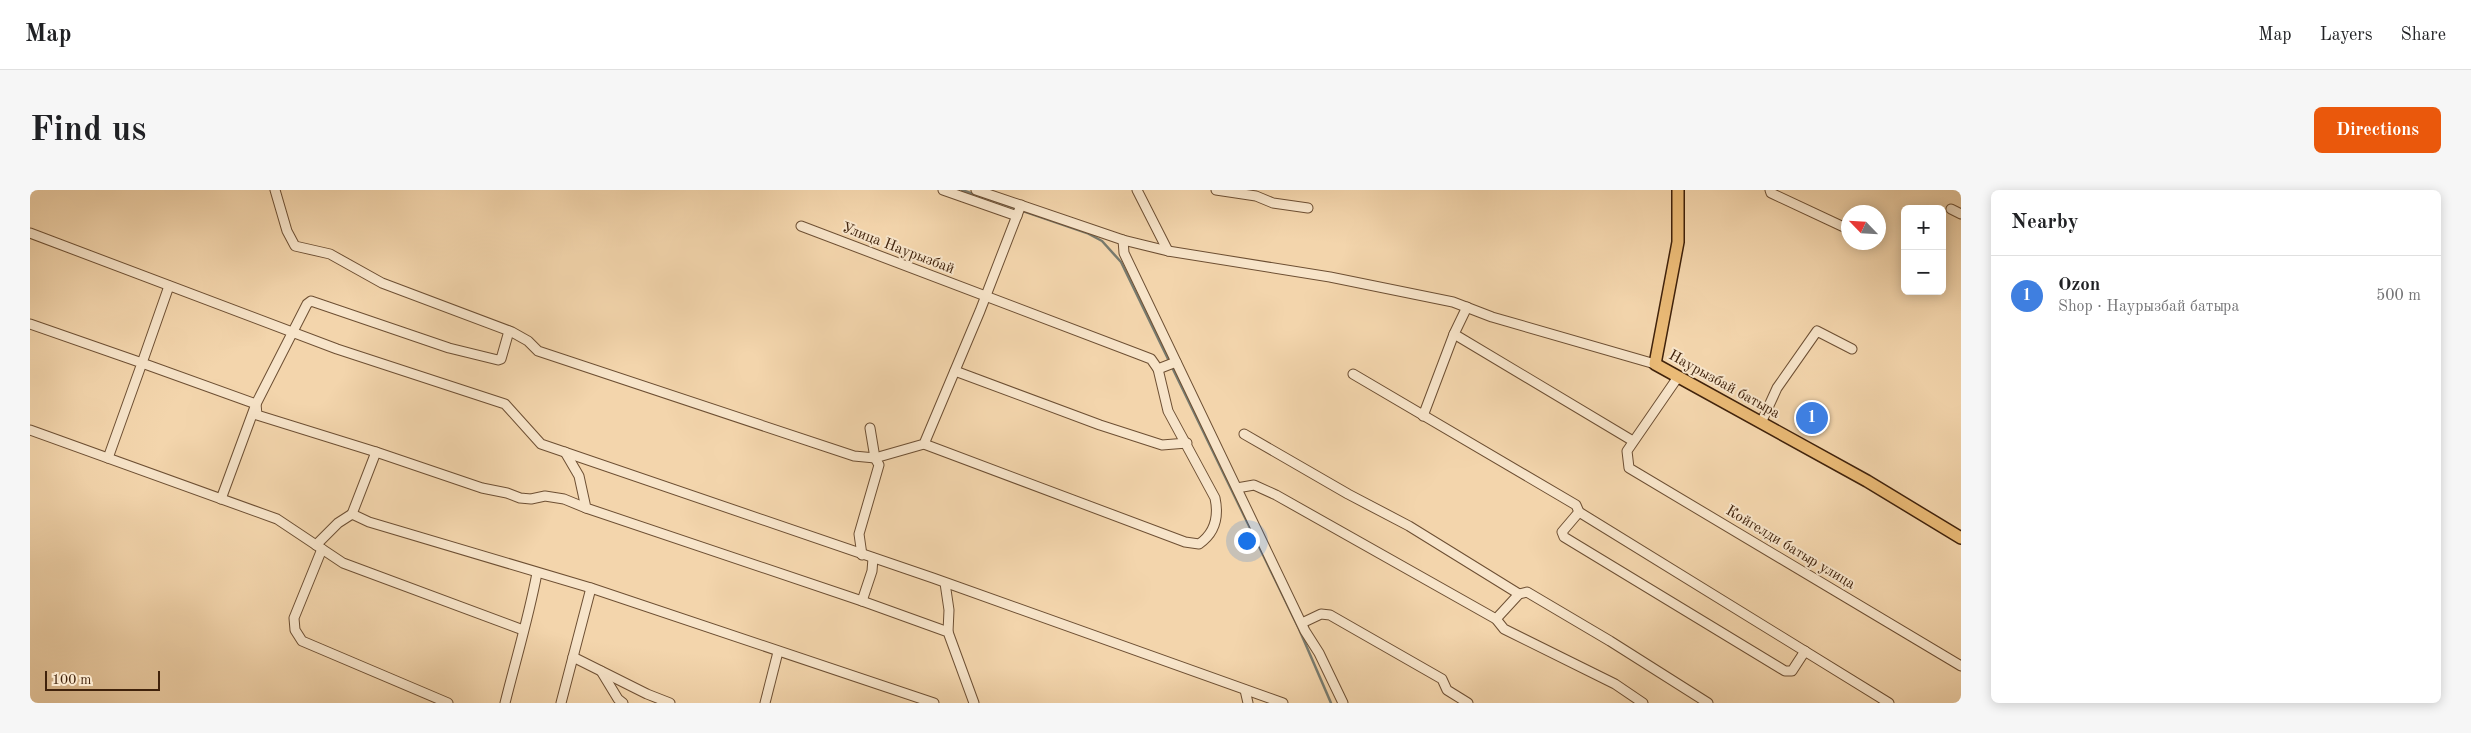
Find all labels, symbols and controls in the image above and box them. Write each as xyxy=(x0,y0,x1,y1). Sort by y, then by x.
text: Map xyxy=(25,23,72,47)
text: Map xyxy=(2258,26,2292,44)
text: Layers xyxy=(2320,26,2372,44)
text: Share xyxy=(2400,26,2446,44)
button: Directions xyxy=(2314,107,2441,153)
text: Find us xyxy=(30,113,146,148)
north arrow xyxy=(1841,205,1886,250)
map controls xyxy=(1901,205,1946,295)
button: + xyxy=(1901,205,1946,250)
text: Nearby xyxy=(2011,212,2079,233)
street label: Улица Наурызбай xyxy=(840,221,956,277)
button: − xyxy=(1901,250,1946,295)
text: Ozon xyxy=(2058,276,2100,295)
text: 1 xyxy=(2022,288,2032,304)
text: 500 m xyxy=(2376,288,2421,304)
text: Shop · Наурызбай батыра xyxy=(2058,299,2239,315)
street label: Наурызбай батыра xyxy=(1666,348,1783,422)
pin: 1 xyxy=(1796,399,1828,437)
street label: Койгелди батыр улица xyxy=(1723,504,1858,593)
your location xyxy=(1234,528,1260,554)
scale bar xyxy=(45,668,160,691)
text: 100 m xyxy=(52,673,91,687)

